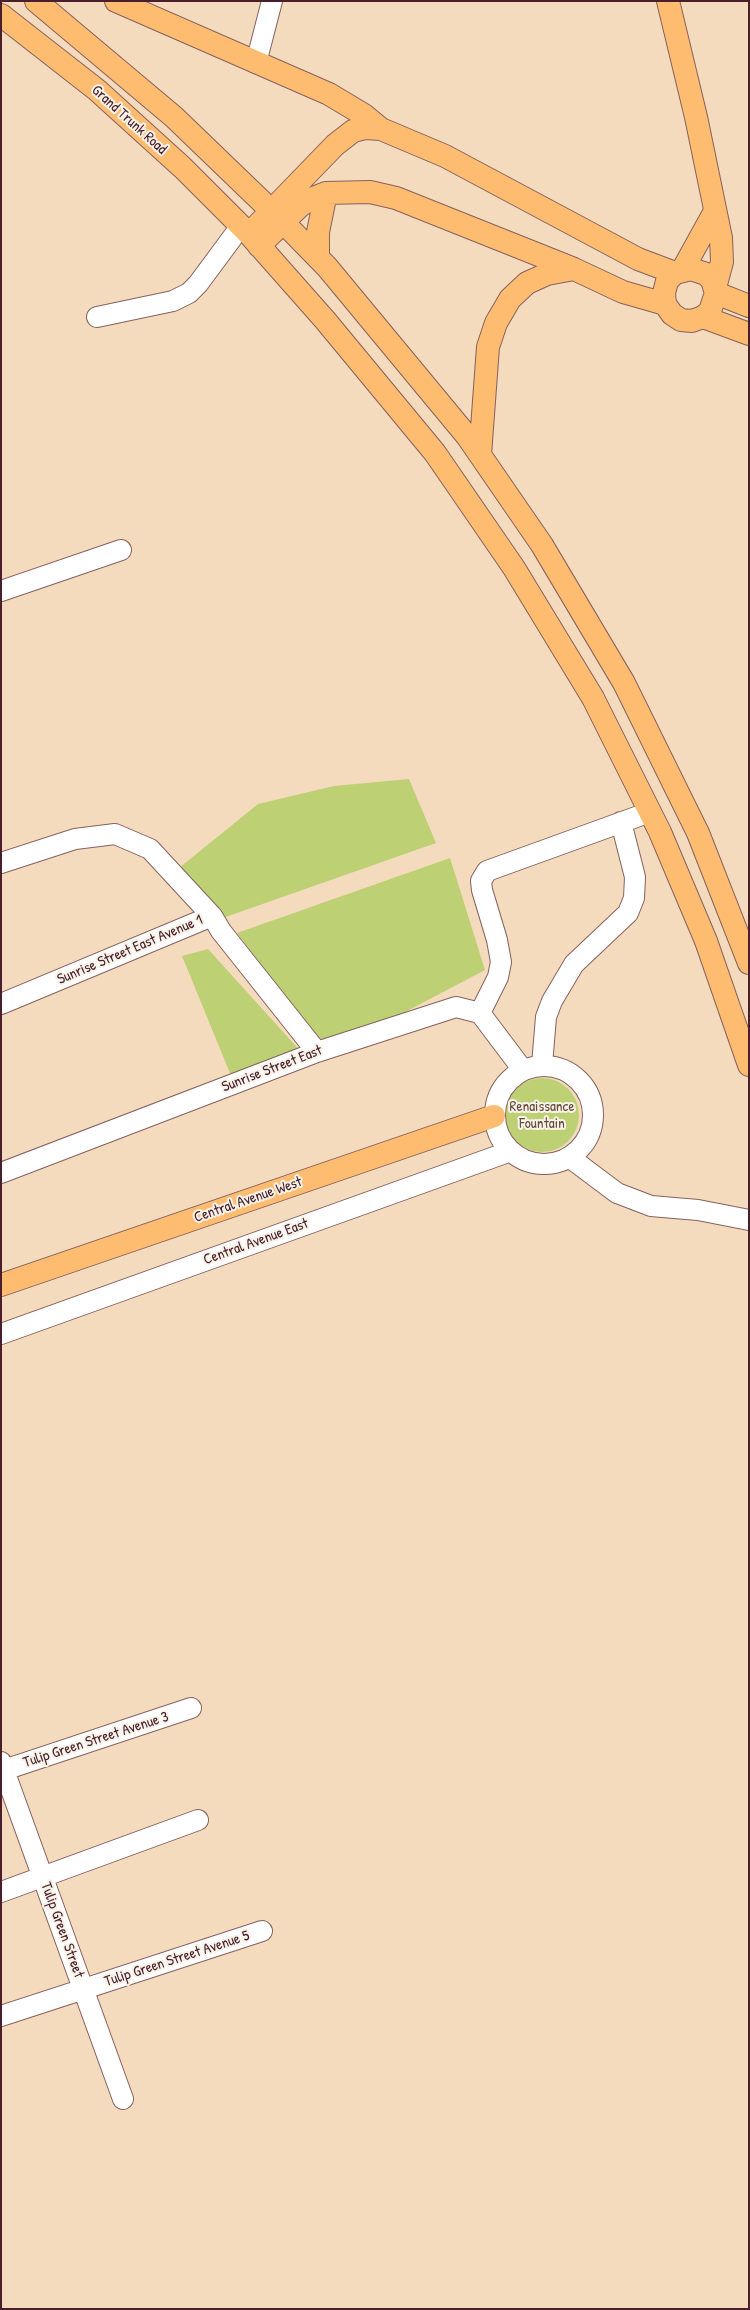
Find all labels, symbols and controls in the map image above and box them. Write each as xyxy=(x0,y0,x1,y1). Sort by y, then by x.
street label: Grand Trunk Road xyxy=(88,82,170,158)
street label: Sunrise Street East Avenue 1 xyxy=(55,911,205,989)
street label: Sunrise Street East xyxy=(219,1042,325,1096)
park label: Renaissance Fountain xyxy=(510,1098,574,1133)
street label: Central Avenue West xyxy=(192,1173,304,1227)
street label: Central Avenue East xyxy=(201,1215,311,1269)
street label: Tulip Green Street Avenue 3 xyxy=(21,1708,171,1772)
street label: Tulip Green Street xyxy=(36,1880,88,1980)
street label: Tulip Green Street Avenue 5 xyxy=(102,1927,252,1991)

